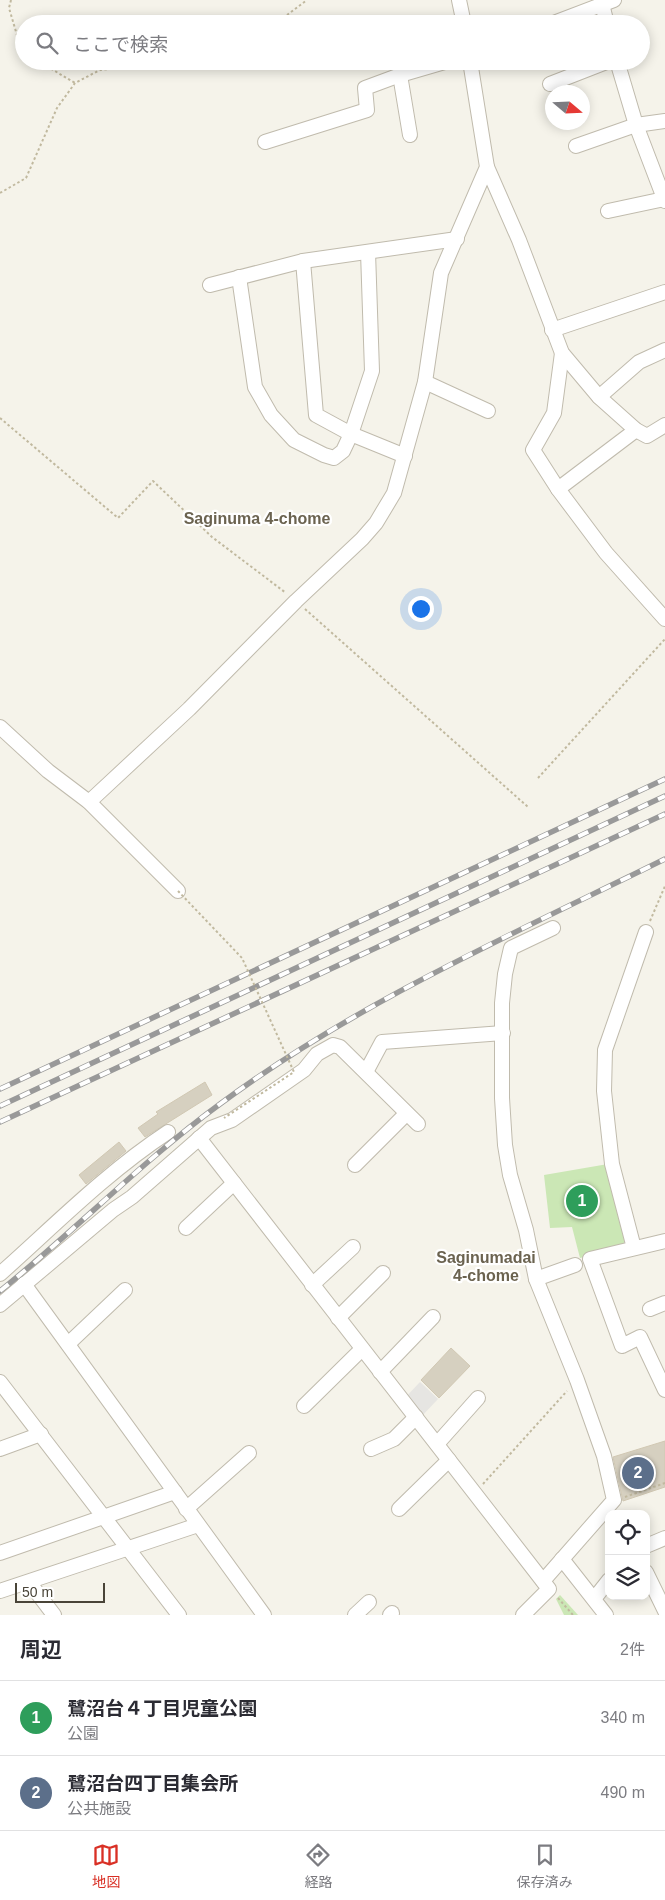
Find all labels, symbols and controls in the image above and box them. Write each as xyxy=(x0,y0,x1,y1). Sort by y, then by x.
search box xyxy=(15,15,650,70)
icon: search xyxy=(33,29,61,57)
text: ここで検索 xyxy=(73,34,168,55)
north arrow xyxy=(545,85,590,130)
district label: Saginuma 4-chome xyxy=(184,510,330,527)
your location xyxy=(408,596,434,622)
pin: 1 xyxy=(566,1182,598,1220)
district label: Saginumadai 4-chome xyxy=(436,1249,536,1284)
pin: 2 xyxy=(622,1454,654,1492)
map controls xyxy=(605,1510,650,1600)
button: locate xyxy=(605,1510,650,1555)
button: layers xyxy=(605,1555,650,1600)
scale bar xyxy=(15,1580,105,1603)
text: 50 m xyxy=(22,1584,53,1600)
text: 周辺 xyxy=(20,1638,62,1661)
text: 2件 xyxy=(620,1641,645,1658)
text: 鷺沼台４丁目児童公園 xyxy=(67,1698,257,1719)
text: 1 xyxy=(32,1709,40,1726)
text: 340 m xyxy=(601,1709,645,1726)
text: 公園 xyxy=(67,1725,99,1742)
text: 鷺沼台四丁目集会所 xyxy=(67,1773,238,1794)
text: 2 xyxy=(32,1784,40,1801)
text: 490 m xyxy=(601,1784,645,1801)
text: 公共施設 xyxy=(67,1800,131,1817)
tab: 地図 xyxy=(92,1841,120,1891)
tab: 経路 xyxy=(304,1841,332,1891)
tab: 保存済み xyxy=(517,1841,573,1891)

